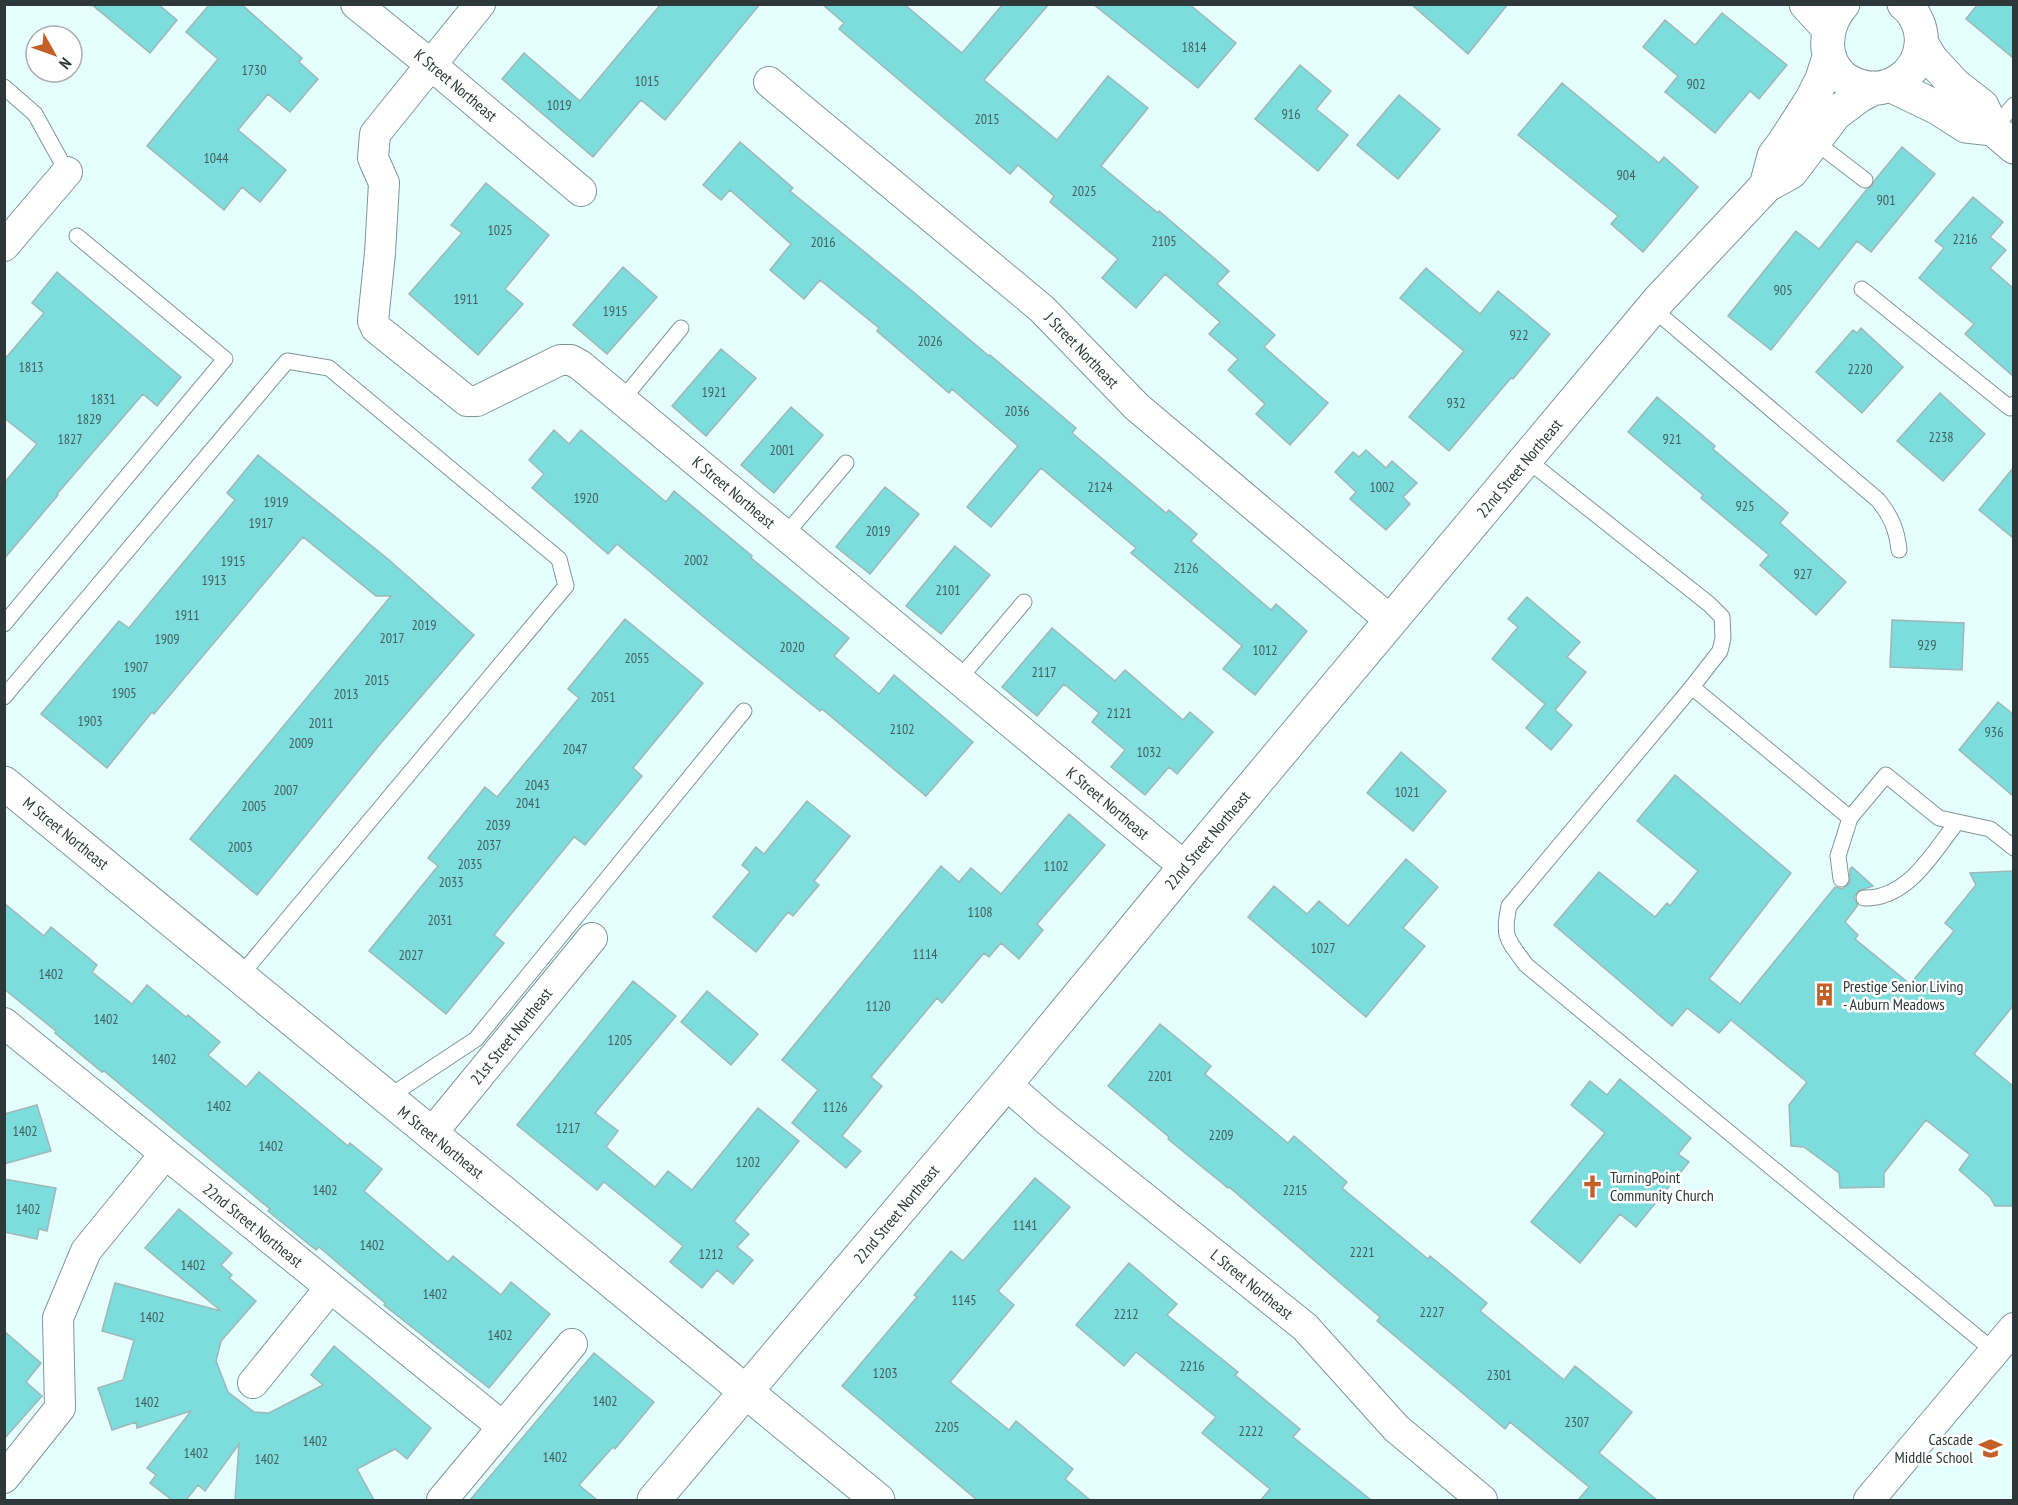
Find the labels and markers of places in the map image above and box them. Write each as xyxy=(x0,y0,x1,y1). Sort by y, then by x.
place label: Prestige Senior Living - Auburn Meadows xyxy=(1843,976,1963,1014)
building icon: Prestige Senior Living - Auburn Meadows xyxy=(1812,982,1838,1008)
place label: TurningPoint Community Church xyxy=(1610,1167,1714,1205)
church icon: TurningPoint Community Church xyxy=(1579,1173,1605,1199)
place label: Cascade Middle School xyxy=(1895,1429,1973,1467)
school or university icon: Cascade Middle School xyxy=(1978,1435,2004,1461)

